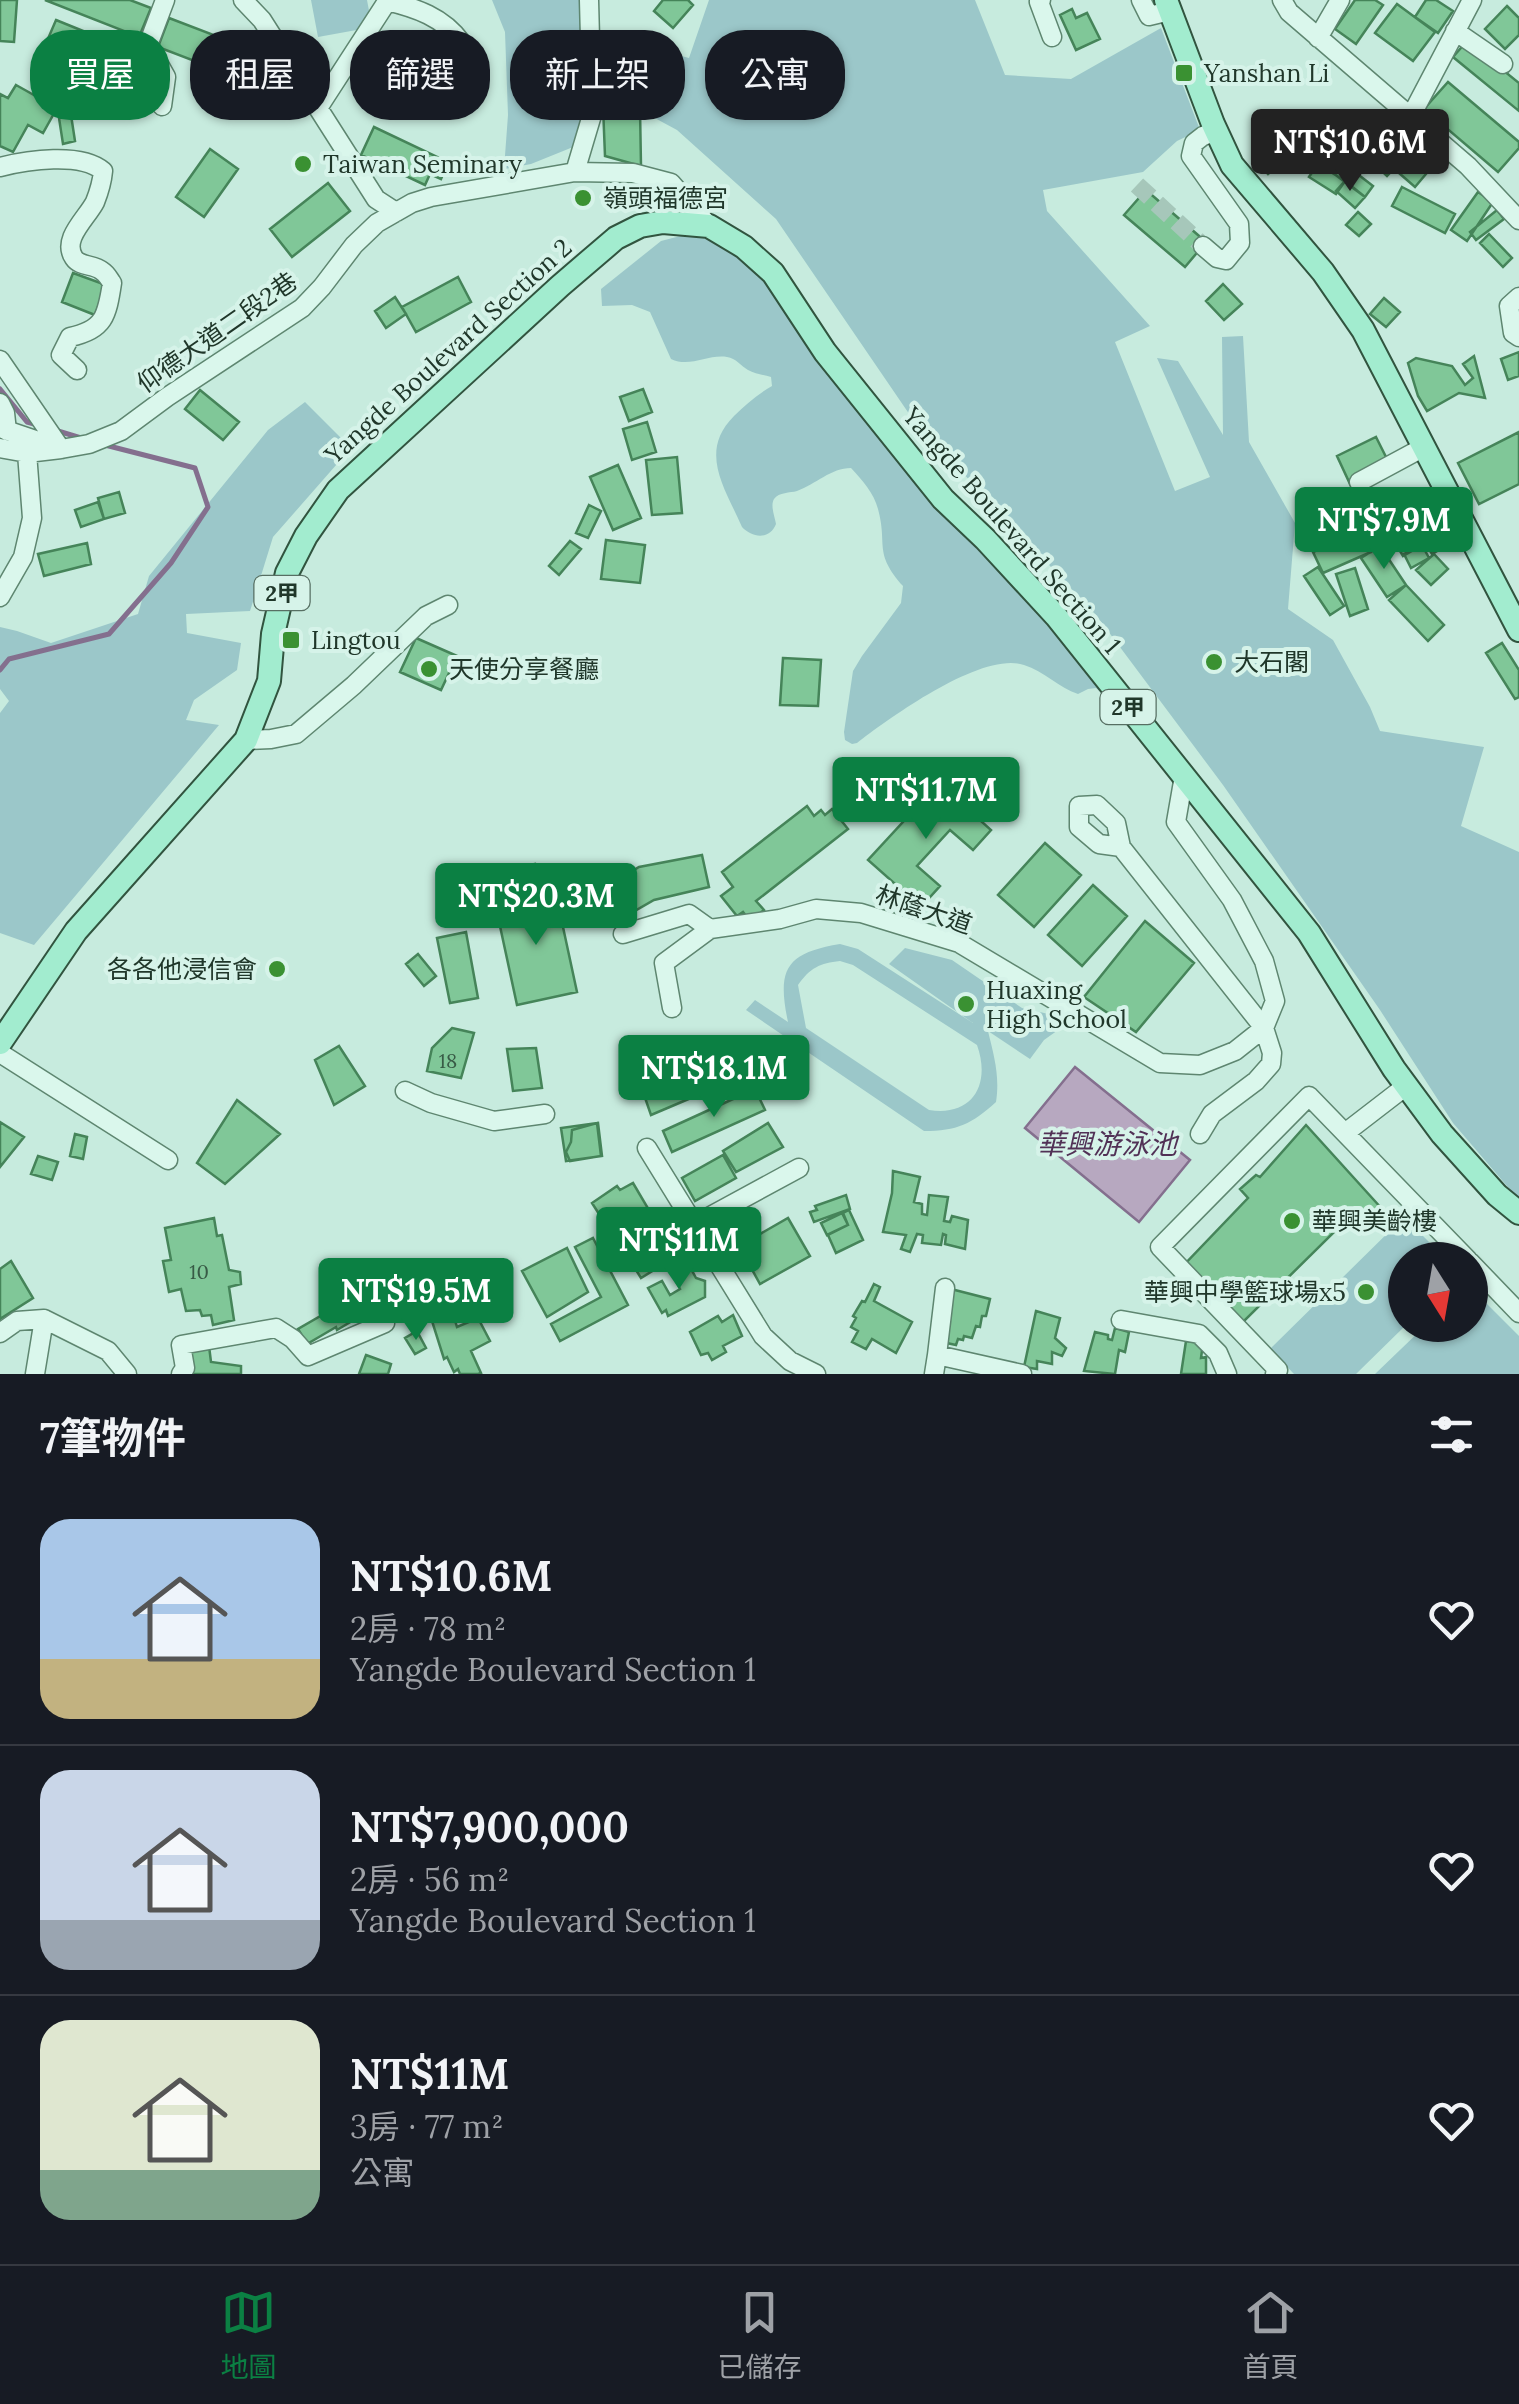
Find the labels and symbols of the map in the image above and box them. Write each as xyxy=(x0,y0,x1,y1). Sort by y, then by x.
place label: Yanshan Li xyxy=(1203,57,1329,89)
marker: Yanshan Li xyxy=(1173,62,1195,84)
pin: NT$10.6M xyxy=(1247,109,1453,194)
place label: Taiwan Seminary xyxy=(323,148,523,180)
marker: Taiwan Seminary xyxy=(292,153,314,175)
place label: 嶺頭福德宮 xyxy=(603,182,728,214)
marker: 嶺頭福德宮 xyxy=(572,187,594,209)
street label: Yangde Boulevard Section 2 xyxy=(317,232,578,471)
street label: 仰德大道二段2巷 xyxy=(131,265,303,399)
street label: Yangde Boulevard Section 1 xyxy=(895,399,1128,660)
pin: NT$7.9M xyxy=(1292,487,1476,572)
road number: 2甲 xyxy=(254,576,310,610)
place label: Lingtou xyxy=(311,624,401,656)
marker: Lingtou xyxy=(280,629,302,651)
place label: 大石閣 xyxy=(1234,646,1309,678)
marker: 大石閣 xyxy=(1203,651,1225,673)
place label: 天使分享餐廳 xyxy=(449,653,599,685)
marker: 天使分享餐廳 xyxy=(418,658,440,680)
road number: 2甲 xyxy=(1100,690,1156,724)
pin: NT$11.7M xyxy=(823,757,1029,842)
pin: NT$20.3M xyxy=(433,863,639,948)
street label: 林蔭大道 xyxy=(872,878,976,940)
place label: 各各他浸信會 xyxy=(107,953,257,985)
marker: 各各他浸信會 xyxy=(266,958,288,980)
place label: Huaxing High School xyxy=(986,974,1127,1035)
marker: Huaxing High School xyxy=(955,993,977,1015)
pin: NT$18.1M xyxy=(611,1035,817,1120)
house number: 18 xyxy=(439,1048,457,1073)
water label: 華興游泳池 xyxy=(1037,1126,1180,1162)
place label: 華興美齡樓 xyxy=(1312,1205,1437,1237)
pin: NT$11M xyxy=(598,1207,760,1292)
marker: 華興美齡樓 xyxy=(1281,1210,1303,1232)
north arrow xyxy=(1388,1242,1488,1342)
pin: NT$19.5M xyxy=(313,1258,519,1343)
house number: 10 xyxy=(189,1259,209,1284)
place label: 華興中學籃球場x5 xyxy=(1144,1276,1346,1308)
marker: 華興中學籃球場x5 xyxy=(1355,1281,1377,1303)

